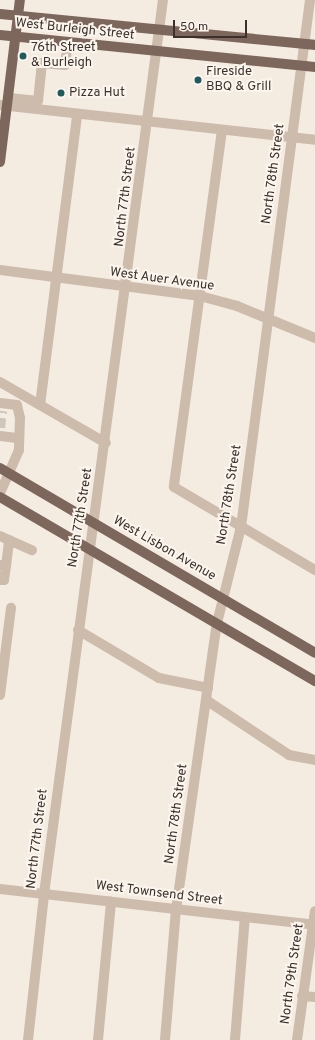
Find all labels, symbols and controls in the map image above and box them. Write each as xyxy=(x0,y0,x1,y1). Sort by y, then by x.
scale bar xyxy=(175,12,249,38)
street label: West Burleigh Street xyxy=(15,16,135,44)
text: 50 m xyxy=(180,19,208,35)
place label: 76th Street & Burleigh xyxy=(31,41,96,72)
marker: 76th Street & Burleigh xyxy=(18,51,28,61)
place label: Fireside BBQ & Grill xyxy=(206,65,271,96)
marker: Fireside BBQ & Grill xyxy=(193,75,203,85)
place label: Pizza Hut xyxy=(69,85,125,101)
marker: Pizza Hut xyxy=(56,88,66,98)
street label: North 78th Street xyxy=(259,123,289,225)
street label: North 77th Street xyxy=(112,146,140,248)
street label: West Auer Avenue xyxy=(108,265,216,295)
street label: North 78th Street xyxy=(214,444,246,546)
street label: North 77th Street xyxy=(65,467,97,569)
street label: West Lisbon Avenue xyxy=(110,513,218,585)
street label: North 78th Street xyxy=(162,763,192,865)
street label: North 77th Street xyxy=(24,788,52,890)
street label: West Townsend Street xyxy=(94,878,224,910)
street label: North 79th Street xyxy=(278,922,308,1026)

